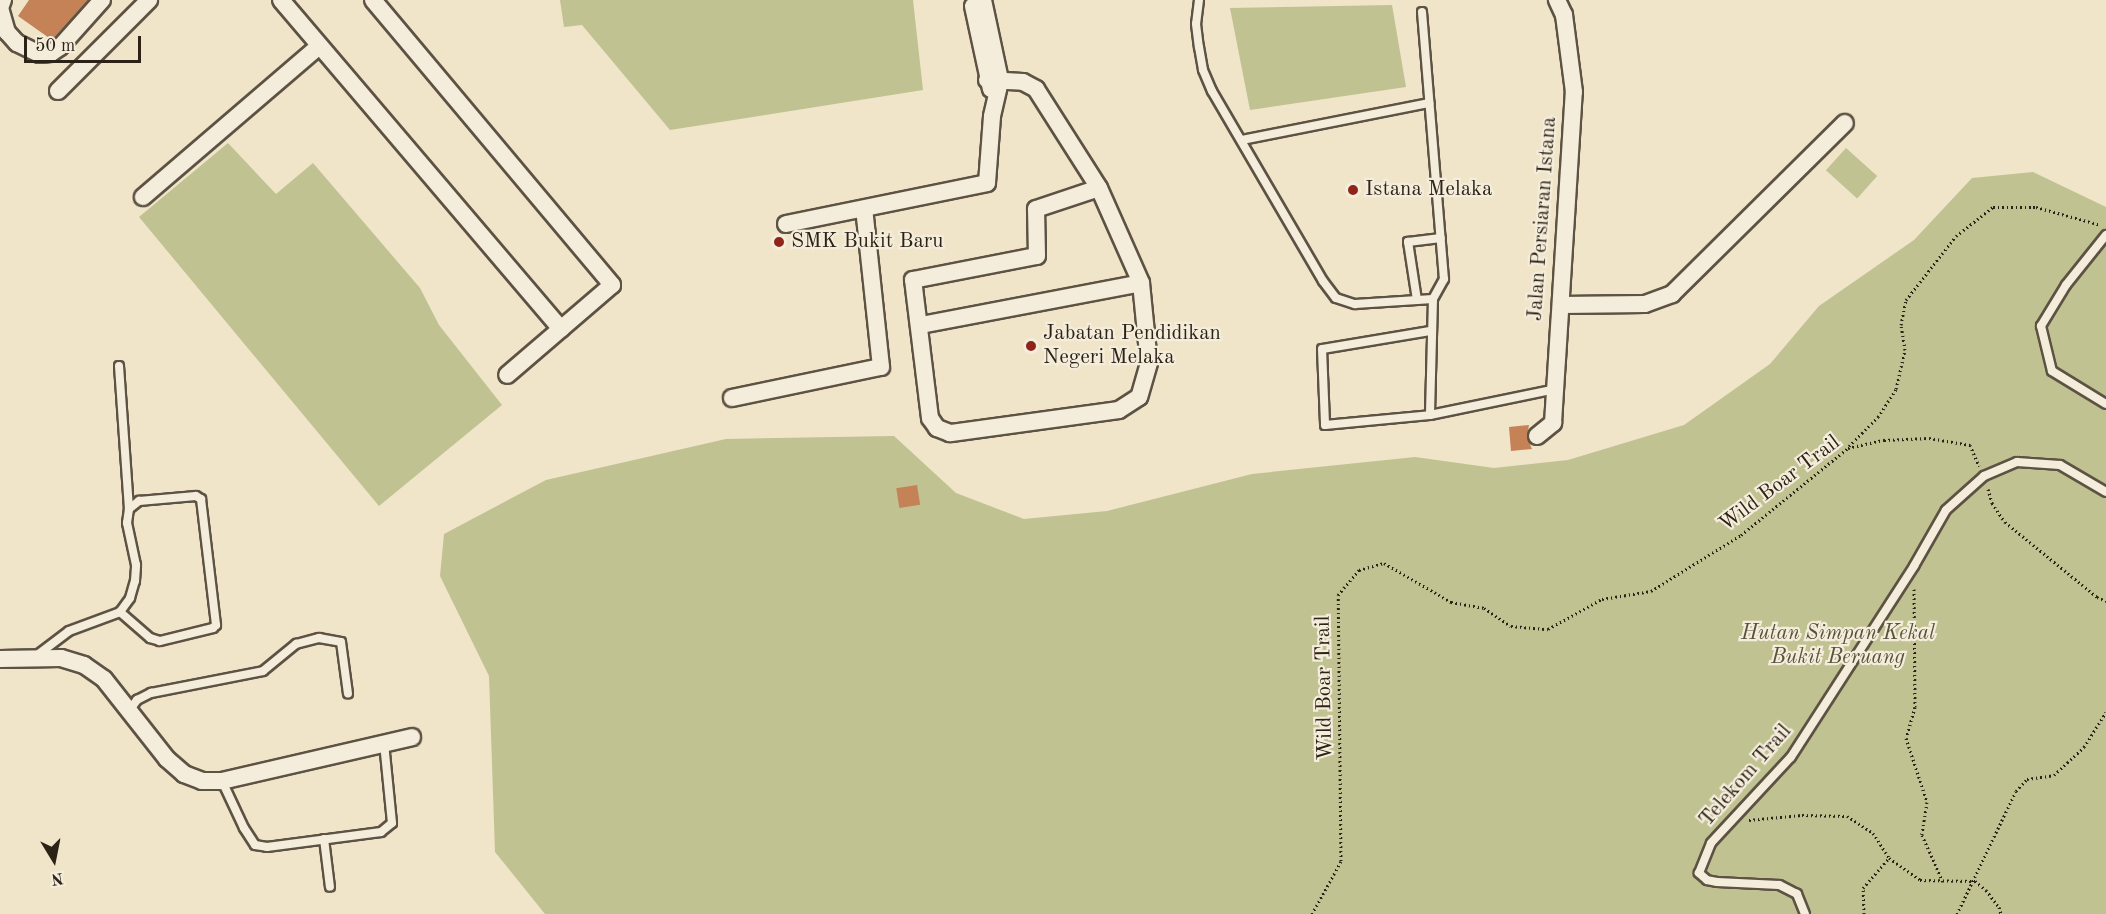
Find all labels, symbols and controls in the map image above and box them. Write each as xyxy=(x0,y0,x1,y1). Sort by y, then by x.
scale bar xyxy=(27,24,144,62)
text: 50 m xyxy=(35,37,75,55)
street label: Jalan Persiaran Istana xyxy=(1523,116,1563,322)
place label: Istana Melaka xyxy=(1365,177,1492,203)
marker: Istana Melaka xyxy=(1346,183,1360,197)
place label: SMK Bukit Baru xyxy=(791,229,944,255)
marker: SMK Bukit Baru xyxy=(772,235,786,249)
place label: Jabatan Pendidikan Negeri Melaka xyxy=(1043,321,1221,371)
marker: Jabatan Pendidikan Negeri Melaka xyxy=(1024,339,1038,353)
street label: Wild Boar Trail xyxy=(1715,430,1845,538)
street label: Wild Boar Trail xyxy=(1311,615,1339,761)
park label: Hutan Simpan Kekal Bukit Beruang xyxy=(1741,621,1935,671)
street label: Telekom Trail xyxy=(1695,720,1797,832)
north arrow xyxy=(24,830,84,890)
text: N xyxy=(50,869,65,887)

